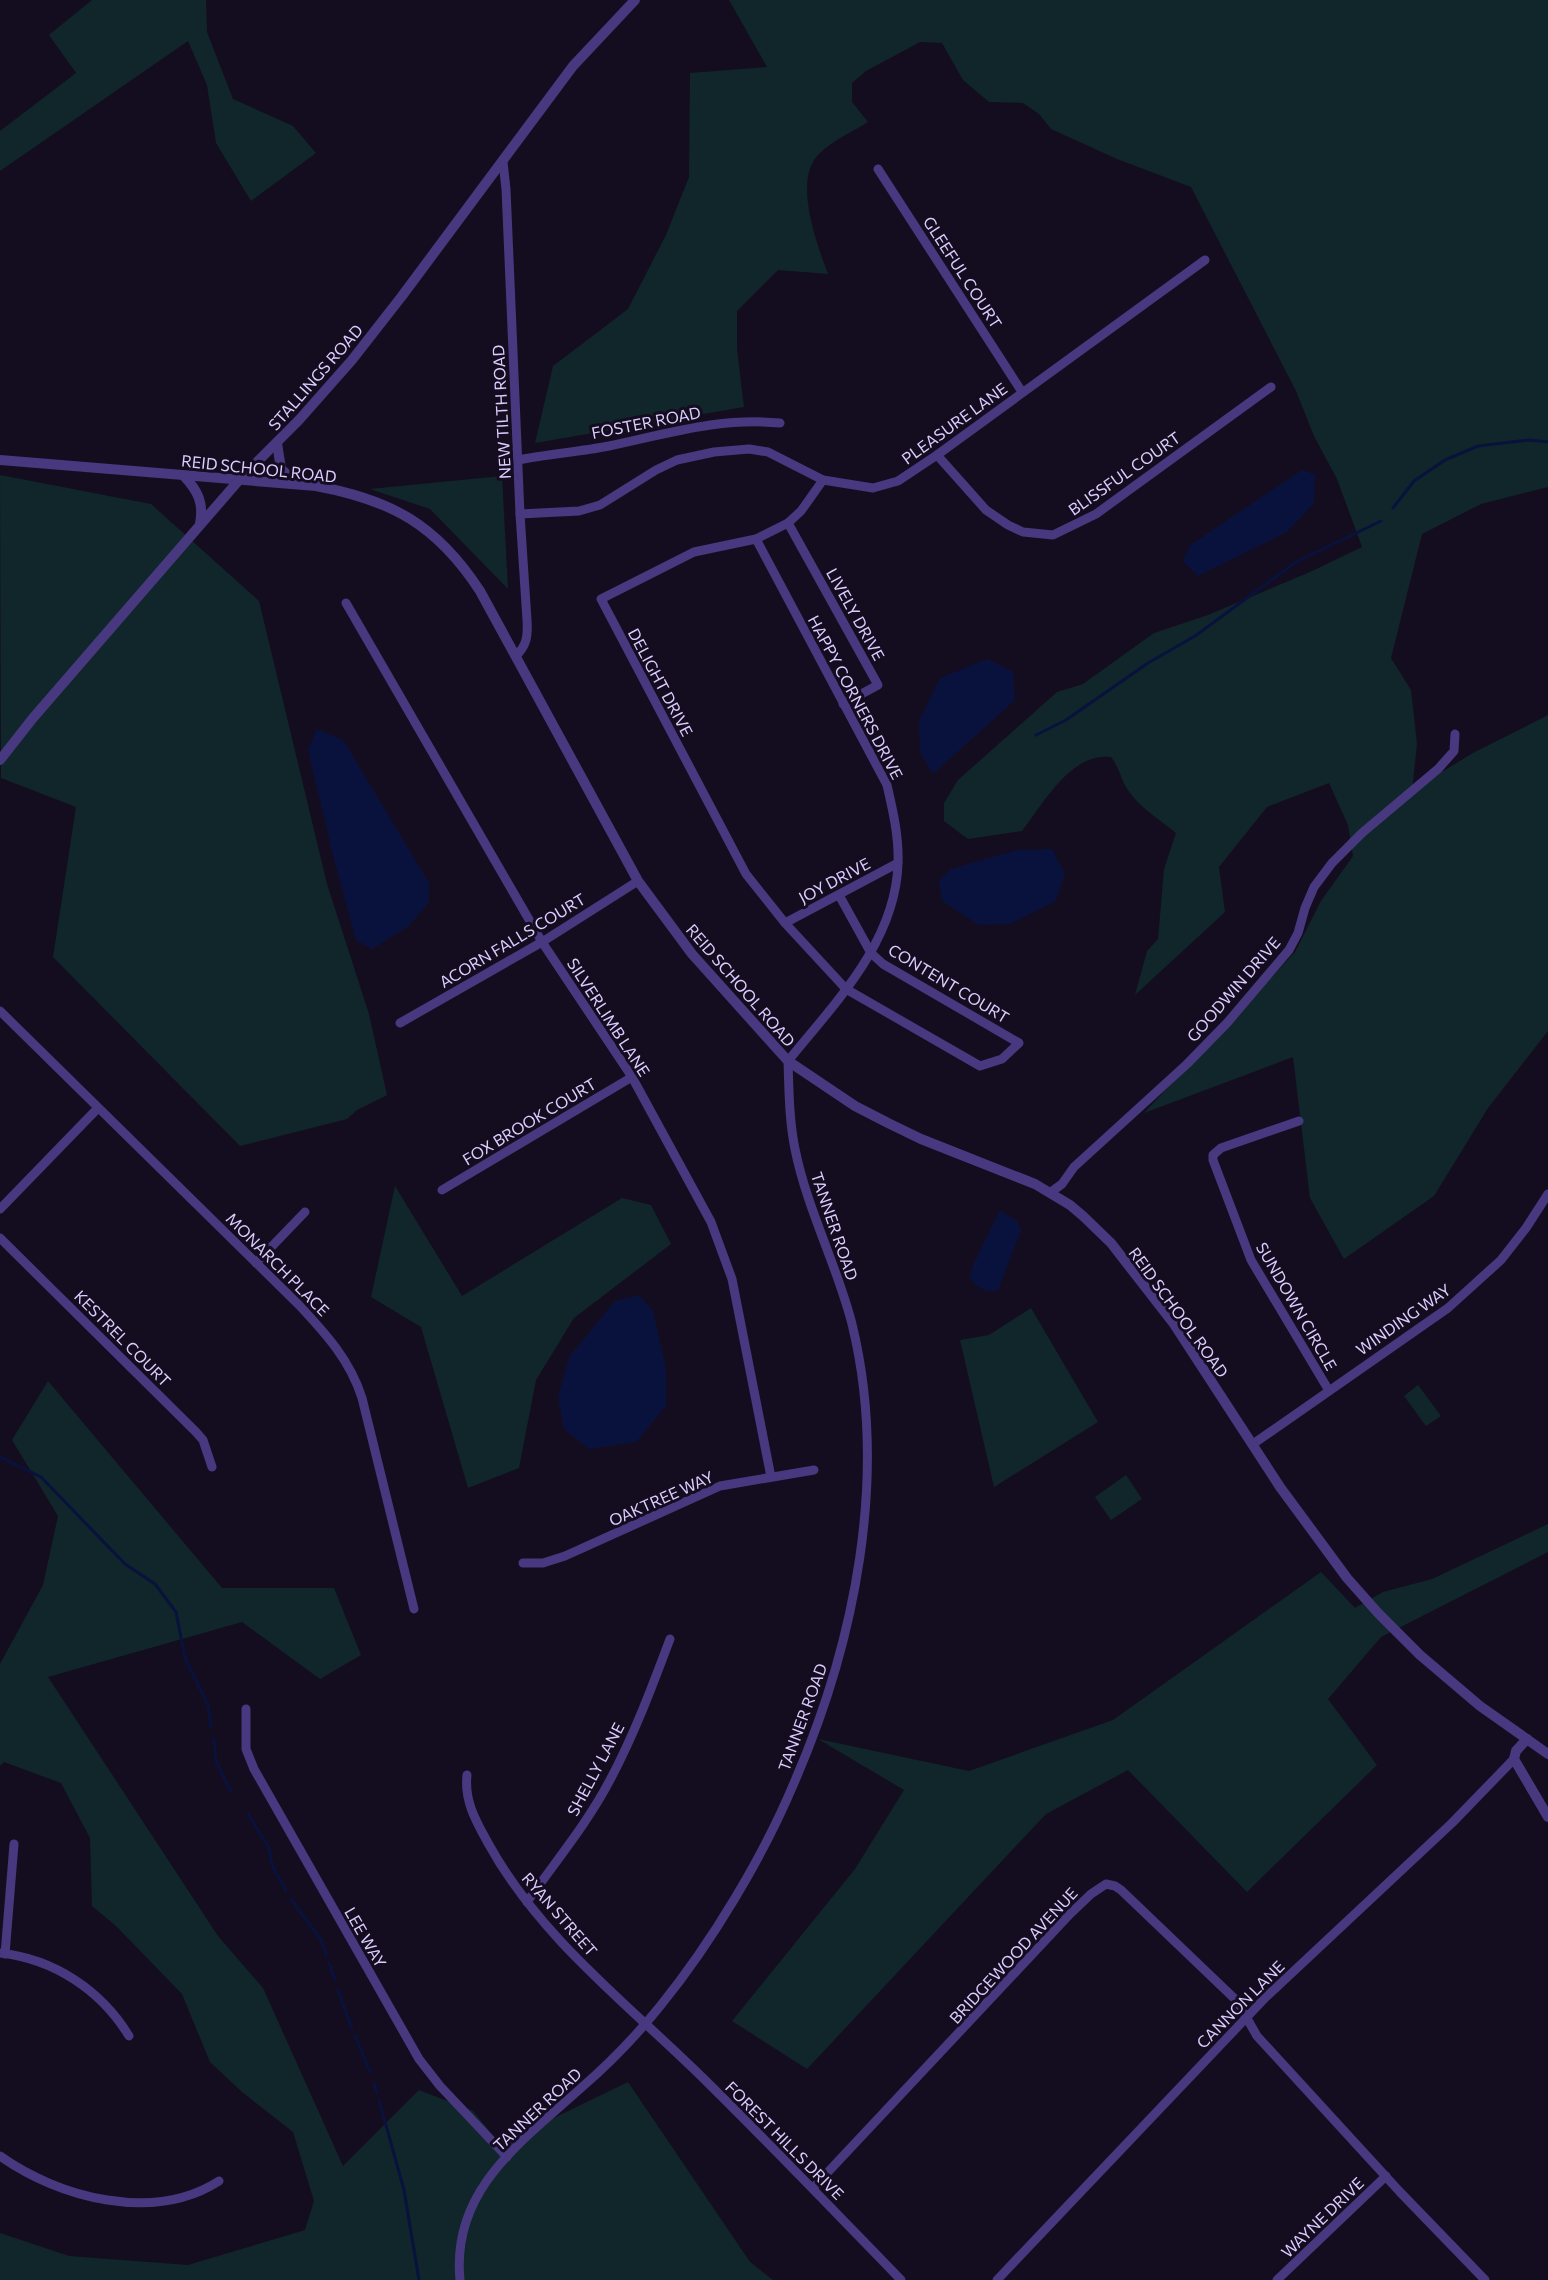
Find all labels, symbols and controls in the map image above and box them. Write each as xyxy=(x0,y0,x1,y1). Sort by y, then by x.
street label: GLEEFUL COURT xyxy=(920,213,1006,331)
street label: STALLINGS ROAD xyxy=(264,320,366,434)
street label: NEW TILTH ROAD xyxy=(488,344,514,480)
street label: PLEASURE LANE xyxy=(898,378,1010,468)
street label: FOSTER ROAD xyxy=(590,402,702,442)
street label: BLISSFUL COURT xyxy=(1064,427,1184,519)
street label: REID SCHOOL ROAD xyxy=(180,450,338,486)
street label: LIVELY DRIVE xyxy=(823,565,889,663)
street label: HAPPY CORNERS DRIVE xyxy=(805,612,907,782)
street label: DELIGHT DRIVE xyxy=(625,625,697,739)
street label: JOY DRIVE xyxy=(795,853,873,907)
street label: ACORN FALLS COURT xyxy=(435,889,589,991)
street label: REID SCHOOL ROAD xyxy=(683,920,799,1050)
street label: GOODWIN DRIVE xyxy=(1182,933,1284,1045)
street label: CONTENT COURT xyxy=(885,939,1013,1027)
street label: SILVERLIMB LANE xyxy=(564,954,654,1080)
street label: FOX BROOK COURT xyxy=(459,1074,599,1168)
street label: TANNER ROAD xyxy=(808,1169,862,1283)
street label: MONARCH PLACE xyxy=(223,1209,333,1319)
street label: SUNDOWN CIRCLE xyxy=(1253,1239,1341,1373)
street label: REID SCHOOL ROAD xyxy=(1125,1243,1233,1381)
street label: WINDING WAY xyxy=(1352,1279,1454,1359)
street label: KESTREL COURT xyxy=(71,1286,175,1390)
street label: OAKTREE WAY xyxy=(606,1466,717,1530)
street label: TANNER ROAD xyxy=(774,1661,830,1773)
street label: SHELLY LANE xyxy=(563,1719,627,1819)
street label: RYAN STREET xyxy=(518,1868,602,1960)
street label: BRIDGEWOOD AVENUE xyxy=(945,1883,1081,2027)
street label: LEE WAY xyxy=(341,1903,391,1971)
street label: CANNON LANE xyxy=(1192,1956,1288,2052)
street label: TANNER ROAD xyxy=(489,2063,585,2155)
street label: FOREST HILLS DRIVE xyxy=(722,2077,848,2203)
street label: WAYNE DRIVE xyxy=(1277,2173,1367,2261)

